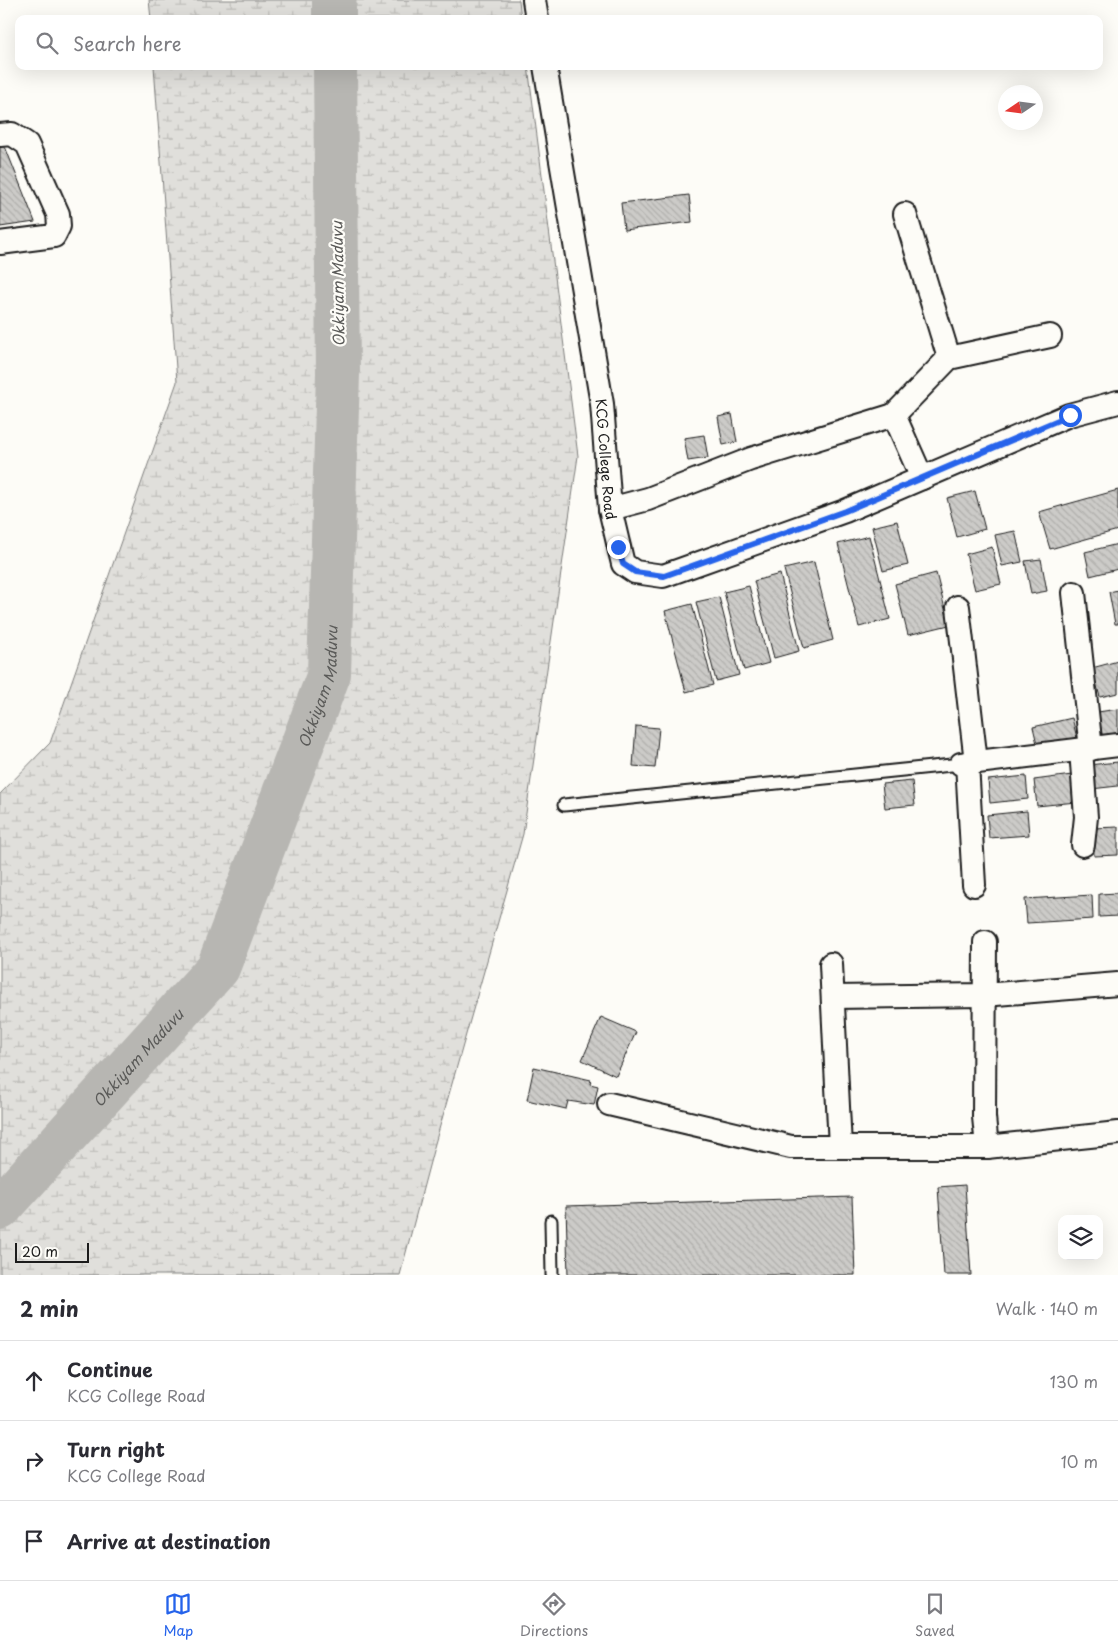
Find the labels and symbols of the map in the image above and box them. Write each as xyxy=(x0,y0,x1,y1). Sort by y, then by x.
north arrow xyxy=(998,85,1043,130)
water label: Okkiyam Maduvu xyxy=(324,220,350,347)
street label: KCG College Road xyxy=(591,397,623,522)
route start xyxy=(1059,404,1082,427)
route end xyxy=(607,536,630,559)
water label: Okkiyam Maduvu xyxy=(291,624,343,750)
water label: Okkiyam Maduvu xyxy=(86,1002,189,1111)
scale bar xyxy=(15,1240,89,1263)

